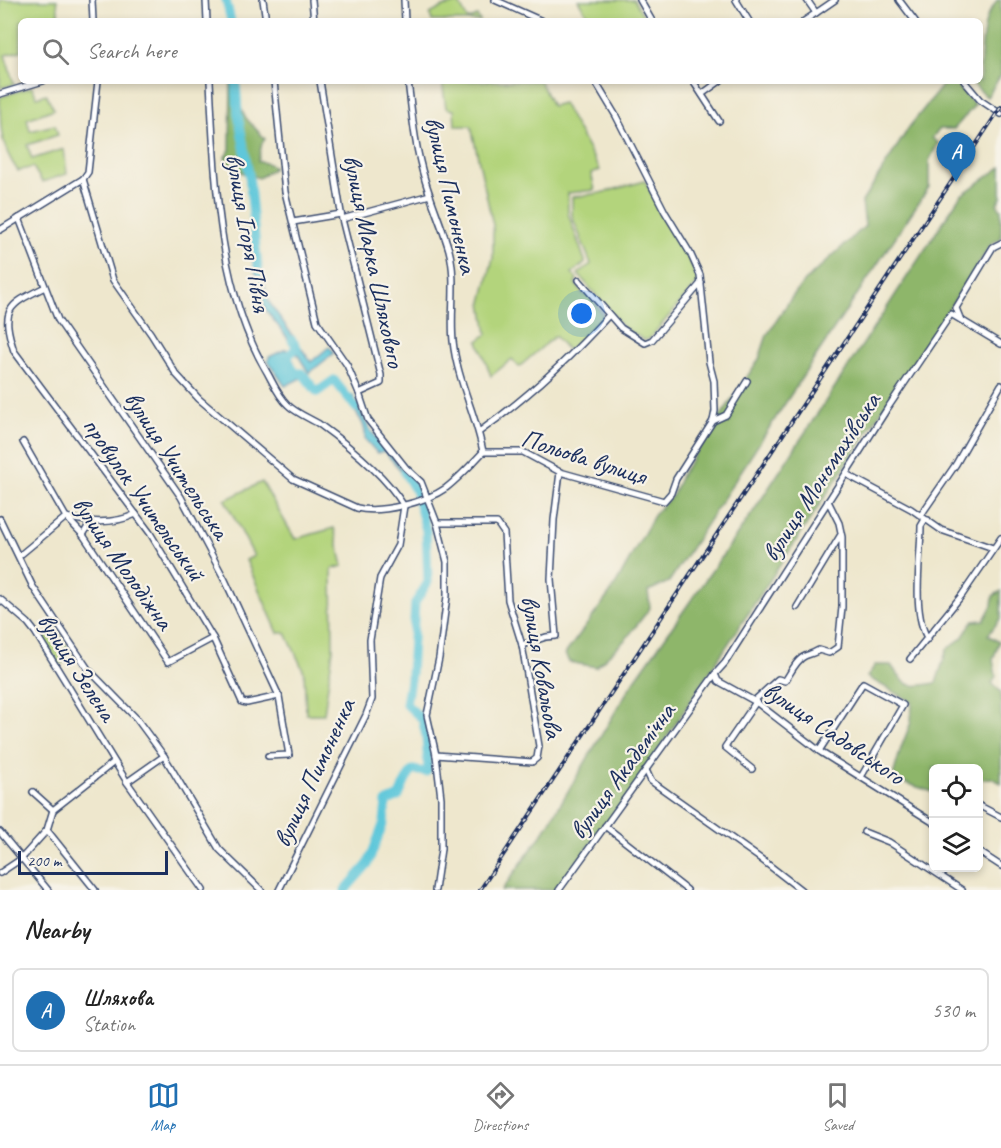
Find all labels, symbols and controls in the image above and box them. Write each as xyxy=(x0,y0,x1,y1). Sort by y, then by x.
search box xyxy=(18,18,983,84)
icon: search xyxy=(39,35,72,68)
text: Search here xyxy=(87,37,177,65)
street label: вулиця Пимоненка xyxy=(417,113,485,278)
pin: A xyxy=(936,132,976,182)
street label: вулиця Ігоря Півня xyxy=(218,151,278,316)
street label: вулиця Марка Шляхового xyxy=(335,152,413,372)
your location xyxy=(567,299,596,328)
street label: вулиця Учительська xyxy=(117,385,238,547)
street label: вулиця Мономахівська xyxy=(754,385,889,568)
street label: провулок Учительський xyxy=(75,410,214,589)
street label: Польова вулиця xyxy=(517,421,653,493)
street label: вулиця Молодіжна xyxy=(65,490,182,638)
street label: вулиця Ковальова xyxy=(513,593,571,743)
street label: вулиця Зелена xyxy=(30,607,125,729)
street label: вулиця Садовського xyxy=(757,673,913,794)
street label: вулиця Пимоненка xyxy=(265,692,363,852)
street label: вулиця Академічна xyxy=(561,695,684,846)
map controls xyxy=(929,764,983,872)
button: locate xyxy=(929,764,983,818)
button: layers xyxy=(929,818,983,872)
scale bar xyxy=(18,848,168,876)
text: 200 m xyxy=(27,851,61,871)
text: Nearby xyxy=(24,913,89,946)
text: Шляхова xyxy=(83,984,153,1012)
text: A xyxy=(40,998,51,1023)
text: 530 m xyxy=(932,998,975,1023)
text: Station xyxy=(83,1012,135,1037)
tab: Map xyxy=(147,1079,180,1135)
tab: Directions xyxy=(473,1079,528,1135)
tab: Saved xyxy=(821,1079,854,1135)

